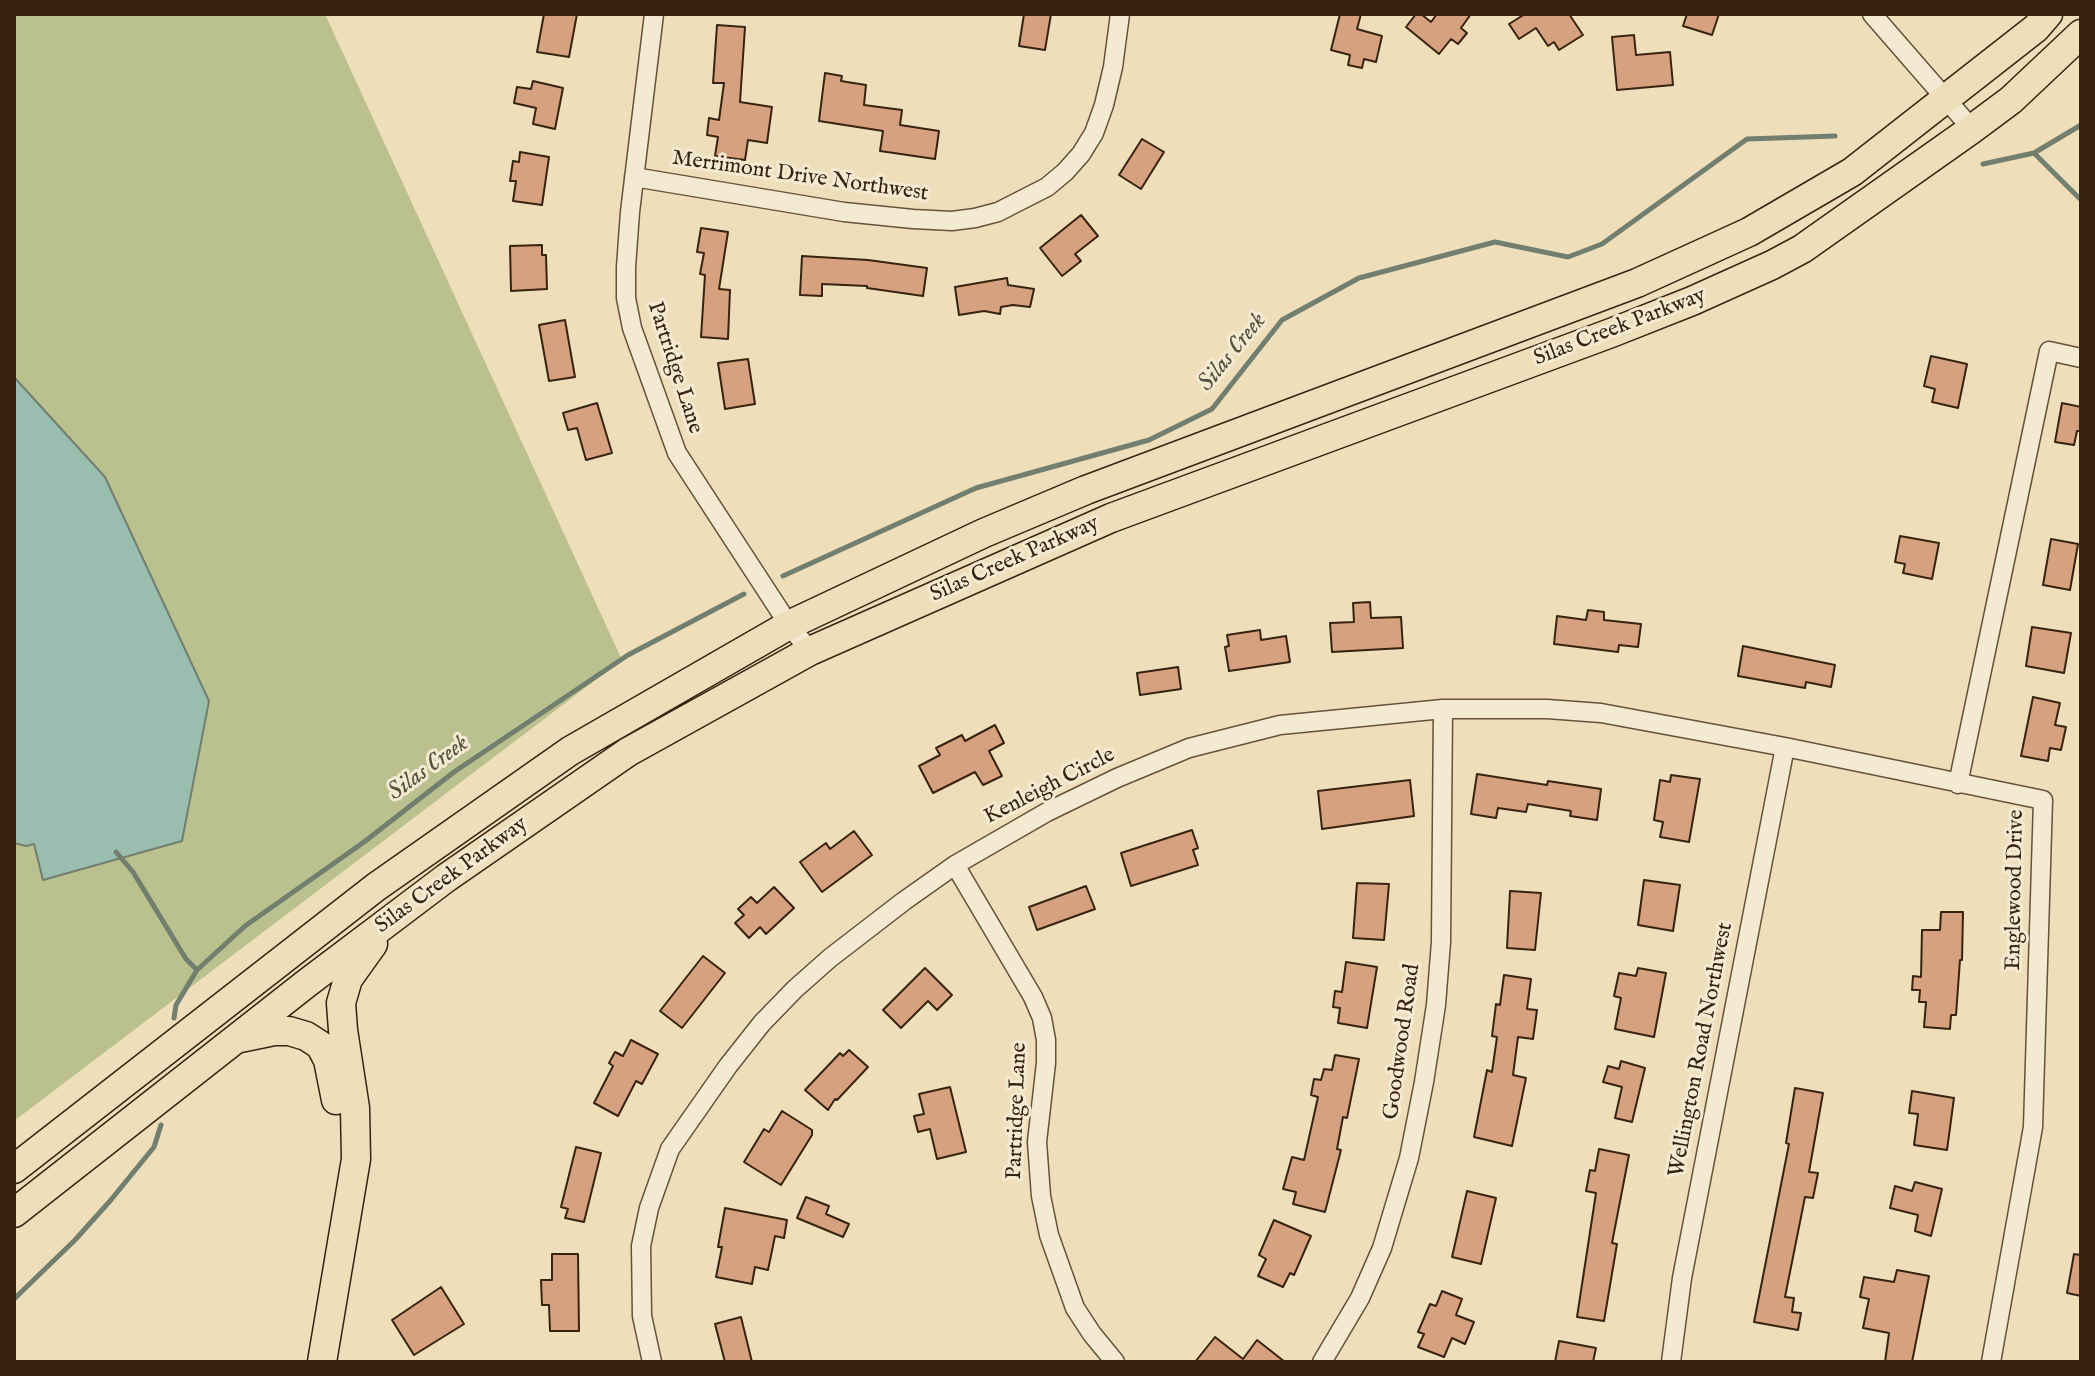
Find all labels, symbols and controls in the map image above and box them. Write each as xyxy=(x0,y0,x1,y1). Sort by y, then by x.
street label: Merrimont Drive Northwest xyxy=(670,146,930,208)
street label: Silas Creek Parkway xyxy=(1530,283,1710,373)
street label: Partridge Lane xyxy=(640,299,708,437)
water label: Silas Creek xyxy=(1193,308,1273,398)
street label: Silas Creek Parkway xyxy=(927,511,1103,609)
water label: Silas Creek xyxy=(383,730,475,808)
street label: Kenleigh Circle xyxy=(980,743,1120,831)
street label: Englewood Drive xyxy=(2001,809,2031,971)
street label: Silas Creek Parkway xyxy=(371,812,533,940)
street label: Wellington Road Northwest xyxy=(1664,920,1740,1180)
street label: Goodwood Road xyxy=(1379,962,1427,1122)
street label: Partridge Lane xyxy=(1002,1042,1034,1180)

